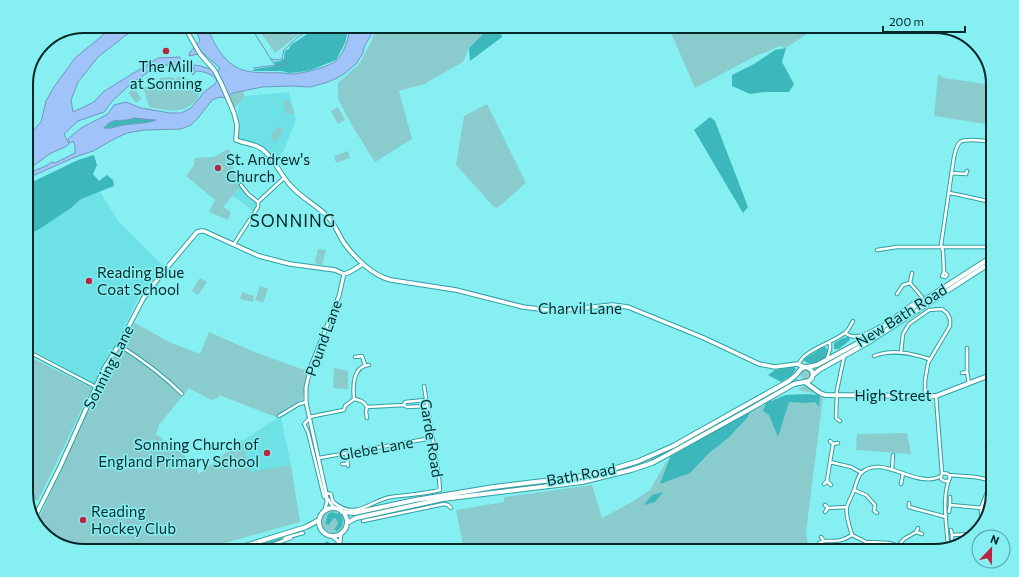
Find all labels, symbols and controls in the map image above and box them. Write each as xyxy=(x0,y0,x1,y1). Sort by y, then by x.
scale bar xyxy=(883,8,965,34)
text: 200 m xyxy=(889,14,924,28)
marker: The Mill at Sonning xyxy=(161,46,171,56)
place label: The Mill at Sonning xyxy=(130,57,202,92)
place label: St. Andrew's Church xyxy=(226,150,310,185)
marker: St. Andrew's Church xyxy=(213,163,223,173)
district label: SONNING xyxy=(250,210,336,231)
place label: Reading Blue Coat School xyxy=(97,263,184,298)
marker: Reading Blue Coat School xyxy=(84,276,94,286)
street label: New Bath Road xyxy=(852,280,950,350)
street label: Pound Lane xyxy=(301,297,345,378)
street label: Charvil Lane xyxy=(538,299,622,317)
street label: Sonning Lane xyxy=(79,322,137,412)
street label: High Street xyxy=(854,386,932,404)
street label: Garde Road xyxy=(417,398,447,478)
street label: Glebe Lane xyxy=(337,433,415,463)
place label: Sonning Church of England Primary School xyxy=(98,435,259,470)
marker: Sonning Church of England Primary School xyxy=(262,448,272,458)
street label: Bath Road xyxy=(545,459,617,489)
place label: Reading Hockey Club xyxy=(91,502,176,537)
marker: Reading Hockey Club xyxy=(78,515,88,525)
north arrow xyxy=(971,529,1011,569)
text: N xyxy=(989,532,1001,547)

